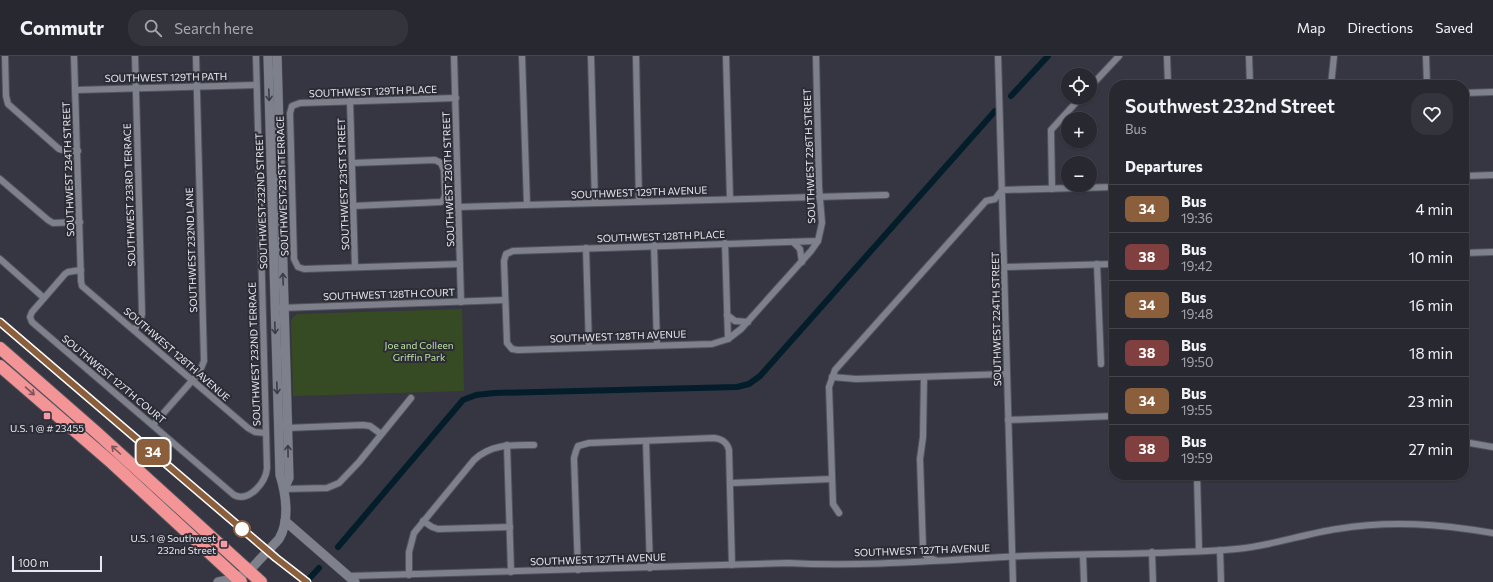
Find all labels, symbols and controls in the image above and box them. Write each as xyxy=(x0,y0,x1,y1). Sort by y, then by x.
search box xyxy=(128,10,408,46)
text: Commutr xyxy=(20,16,104,39)
icon: search xyxy=(142,17,164,39)
text: Search here xyxy=(174,19,254,37)
text: Map xyxy=(1297,19,1326,36)
text: Directions xyxy=(1348,19,1413,36)
text: Saved xyxy=(1435,19,1473,36)
map controls xyxy=(1061,68,1097,192)
button: locate xyxy=(1061,68,1097,104)
street label: SOUTHWEST 129TH PATH xyxy=(105,70,227,84)
street label: SOUTHWEST 129TH PLACE xyxy=(309,83,437,99)
one-way arrow xyxy=(265,88,273,101)
street label: SOUTHWEST 226TH STREET xyxy=(801,88,817,224)
button: heart xyxy=(1411,93,1453,135)
text: Southwest 232nd Street xyxy=(1125,94,1335,117)
street label: SOUTHWEST 234TH STREET xyxy=(60,101,76,237)
street label: SOUTHWEST 230TH STREET xyxy=(440,110,456,247)
button: + xyxy=(1061,112,1097,148)
street label: SOUTHWEST 231ST TERRACE xyxy=(274,116,290,256)
street label: SOUTHWEST 231ST STREET xyxy=(335,117,351,250)
text: Bus xyxy=(1125,121,1147,137)
street label: SOUTHWEST 233RD TERRACE xyxy=(120,123,138,267)
street label: SOUTHWEST 232ND STREET xyxy=(253,132,269,269)
button: − xyxy=(1061,156,1097,192)
text: Departures xyxy=(1125,157,1203,175)
street label: SOUTHWEST 129TH AVENUE xyxy=(571,184,708,200)
street label: SOUTHWEST 232ND LANE xyxy=(183,187,199,313)
text: Bus xyxy=(1181,192,1206,210)
text: 34 xyxy=(1139,200,1155,217)
text: 4 min xyxy=(1416,200,1453,218)
text: 19:36 xyxy=(1181,210,1213,226)
street label: SOUTHWEST 128TH PLACE xyxy=(597,228,725,244)
text: Bus xyxy=(1181,240,1206,258)
text: 38 xyxy=(1139,248,1155,265)
text: 10 min xyxy=(1408,248,1453,266)
street label: SOUTHWEST 224TH STREET xyxy=(989,251,1003,387)
text: 19:42 xyxy=(1181,258,1212,274)
one-way arrow xyxy=(280,273,287,286)
street label: SOUTHWEST 232ND TERRACE xyxy=(245,282,263,426)
street label: SOUTHWEST 128TH COURT xyxy=(323,286,456,302)
text: Bus xyxy=(1181,288,1206,306)
text: 34 xyxy=(1139,296,1155,313)
text: 16 min xyxy=(1409,296,1453,314)
street label: SOUTHWEST 128TH AVENUE xyxy=(122,305,233,403)
text: 19:48 xyxy=(1181,306,1213,322)
one-way arrow xyxy=(272,321,279,334)
street label: SOUTHWEST 128TH AVENUE xyxy=(550,328,687,344)
street label: SOUTHWEST 127TH COURT xyxy=(60,332,169,426)
text: Bus xyxy=(1181,336,1206,354)
park label: Joe and Colleen Griffin Park xyxy=(385,339,453,363)
text: 38 xyxy=(1139,344,1155,361)
text: 18 min xyxy=(1409,344,1453,362)
text: 19:50 xyxy=(1181,354,1213,370)
one-way arrow xyxy=(273,381,281,394)
text: Bus xyxy=(1181,384,1206,402)
one-way arrow xyxy=(24,386,34,395)
text: 34 xyxy=(1139,392,1155,409)
text: 23 min xyxy=(1408,392,1453,410)
text: 19:55 xyxy=(1181,402,1212,418)
marker: U.S. 1 @ # 23455 xyxy=(42,411,52,421)
place label: U.S. 1 @ # 23455 xyxy=(10,422,84,434)
text: Bus xyxy=(1181,432,1206,450)
line badge: 34 xyxy=(135,439,171,465)
text: 38 xyxy=(1139,440,1155,457)
text: 27 min xyxy=(1408,440,1453,458)
text: 34 xyxy=(145,443,161,460)
one-way arrow xyxy=(284,445,292,458)
one-way arrow xyxy=(112,446,122,455)
text: 19:59 xyxy=(1181,450,1213,466)
unlabelled marker xyxy=(233,520,251,538)
place label: U.S. 1 @ Southwest 232nd Street xyxy=(131,532,216,556)
marker: U.S. 1 @ Southwest 232nd Street xyxy=(219,539,229,549)
street label: SOUTHWEST 127TH AVENUE xyxy=(854,542,990,558)
street label: SOUTHWEST 127TH AVENUE xyxy=(530,551,666,567)
scale bar xyxy=(12,554,102,573)
text: 100 m xyxy=(18,556,49,569)

